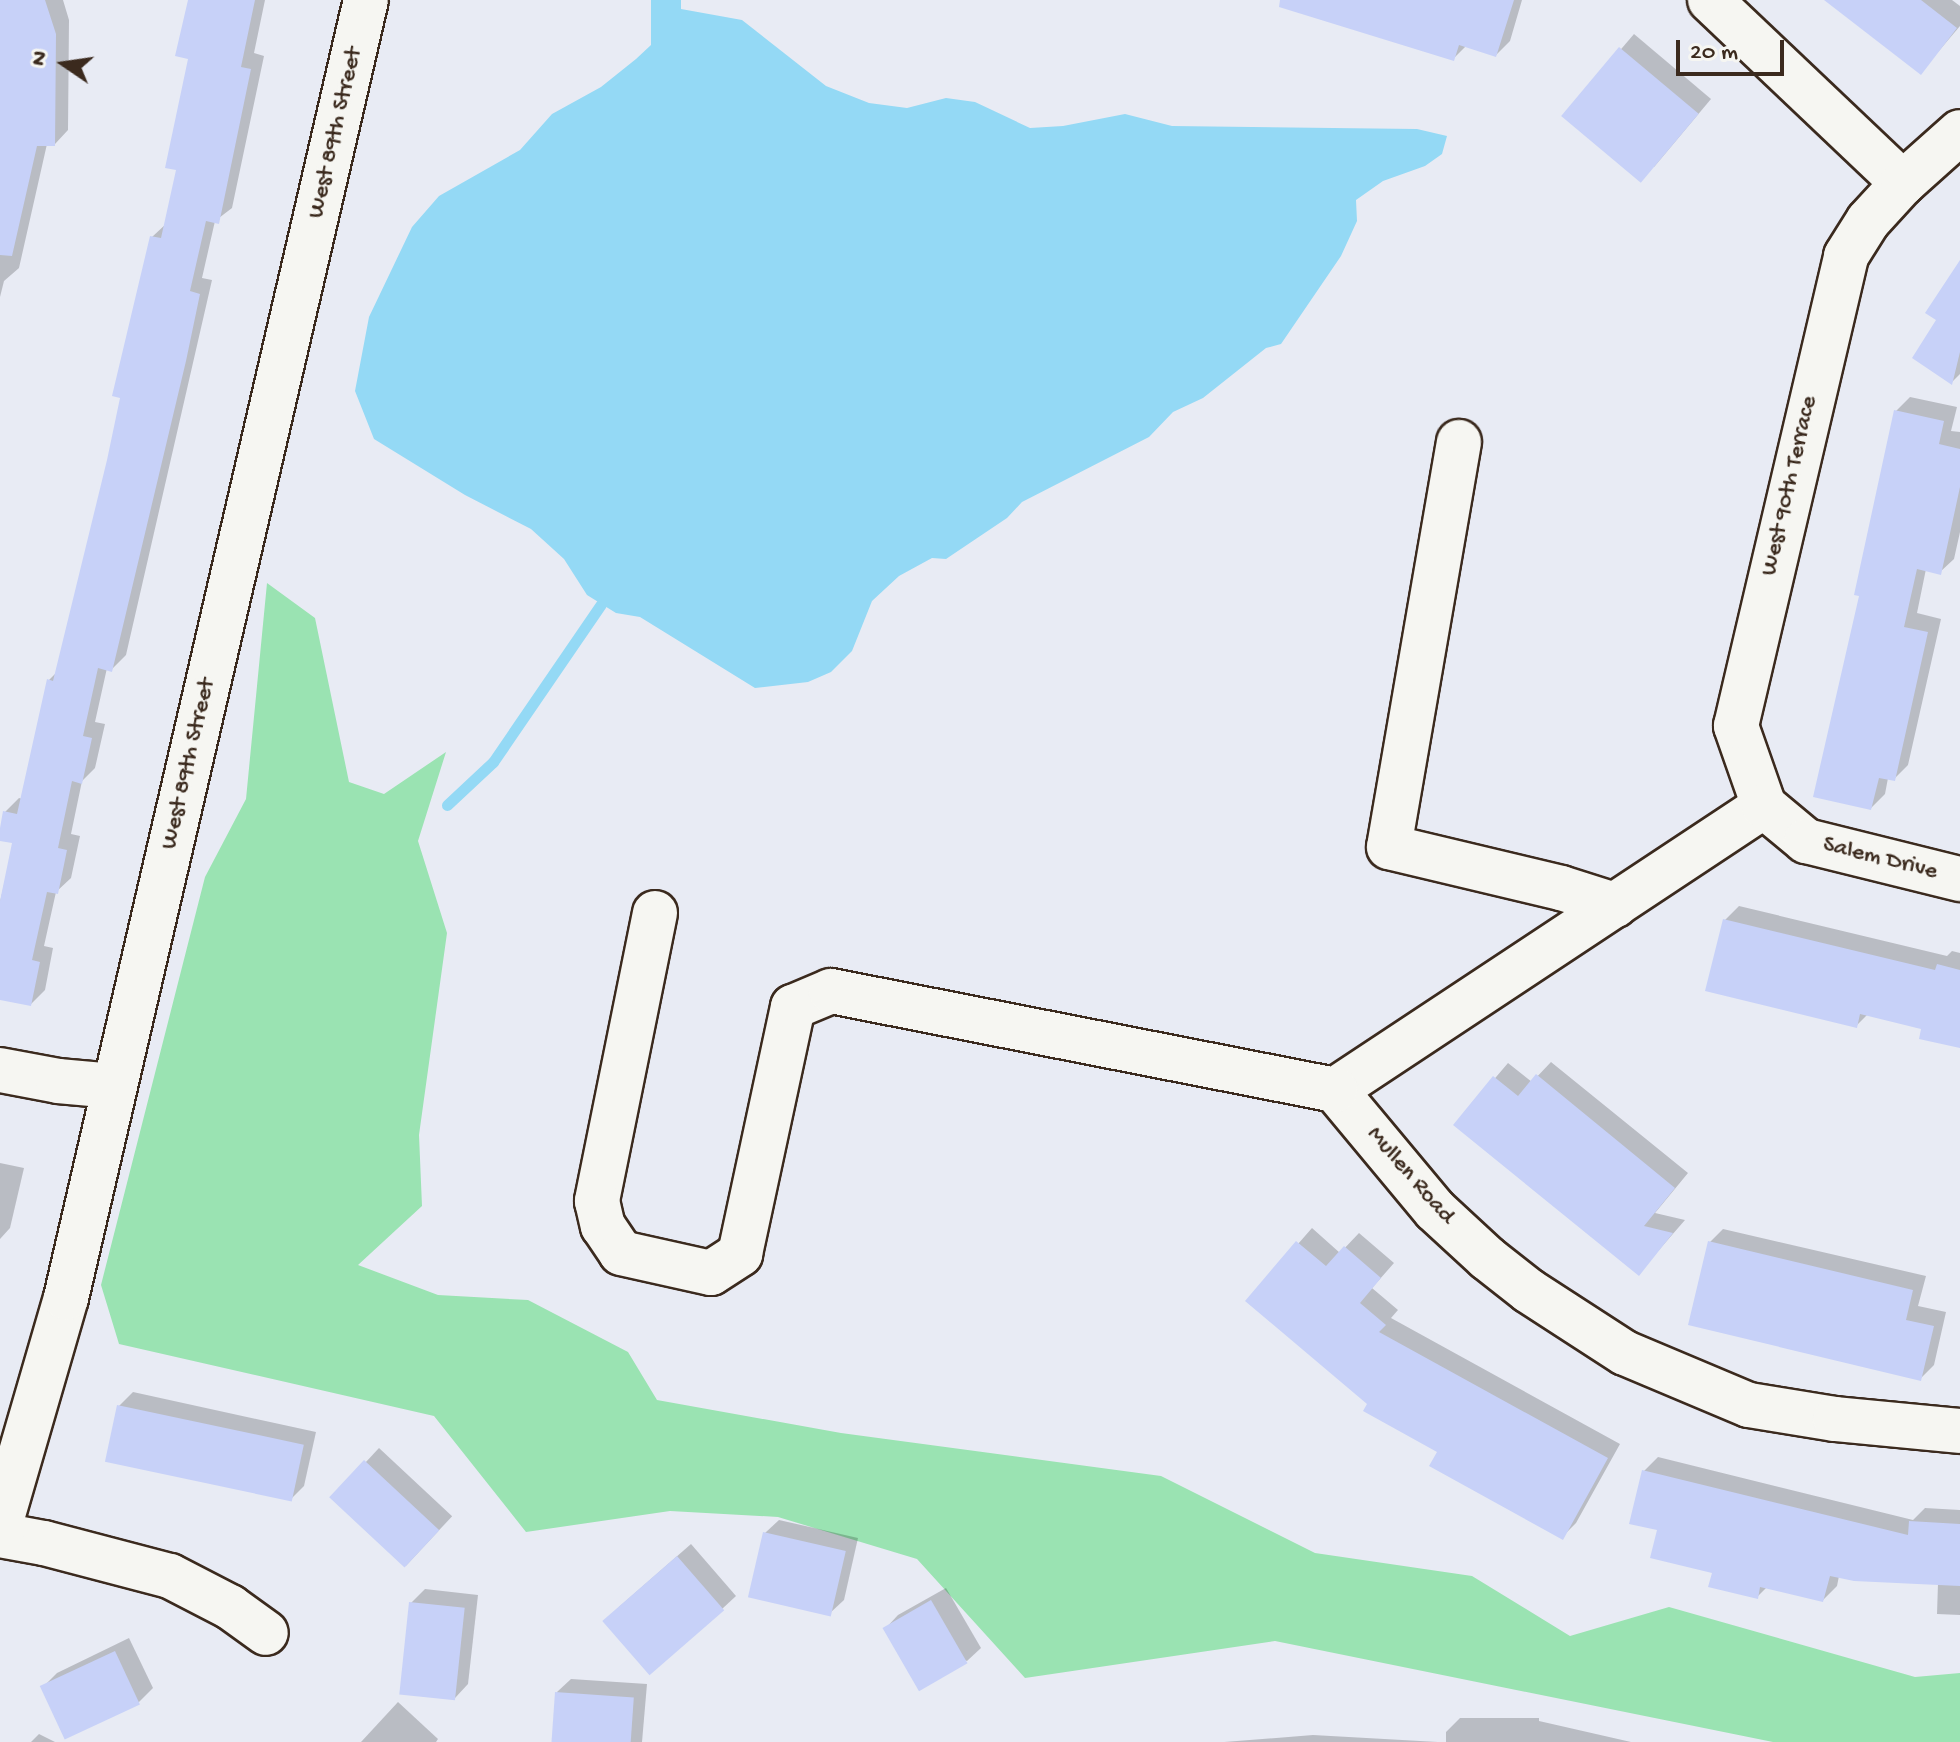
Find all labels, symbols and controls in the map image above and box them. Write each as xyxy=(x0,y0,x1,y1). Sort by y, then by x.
north arrow xyxy=(24,24,104,104)
scale bar xyxy=(1680,24,1788,74)
text: 20 m xyxy=(1690,39,1738,68)
street label: West 89th Street xyxy=(302,45,370,221)
text: N xyxy=(26,49,55,69)
street label: West 90th Terrace xyxy=(1755,393,1825,579)
street label: West 89th Street xyxy=(155,676,223,852)
street label: Salem Drive xyxy=(1820,831,1940,887)
street label: Mullen Road xyxy=(1360,1121,1460,1231)

